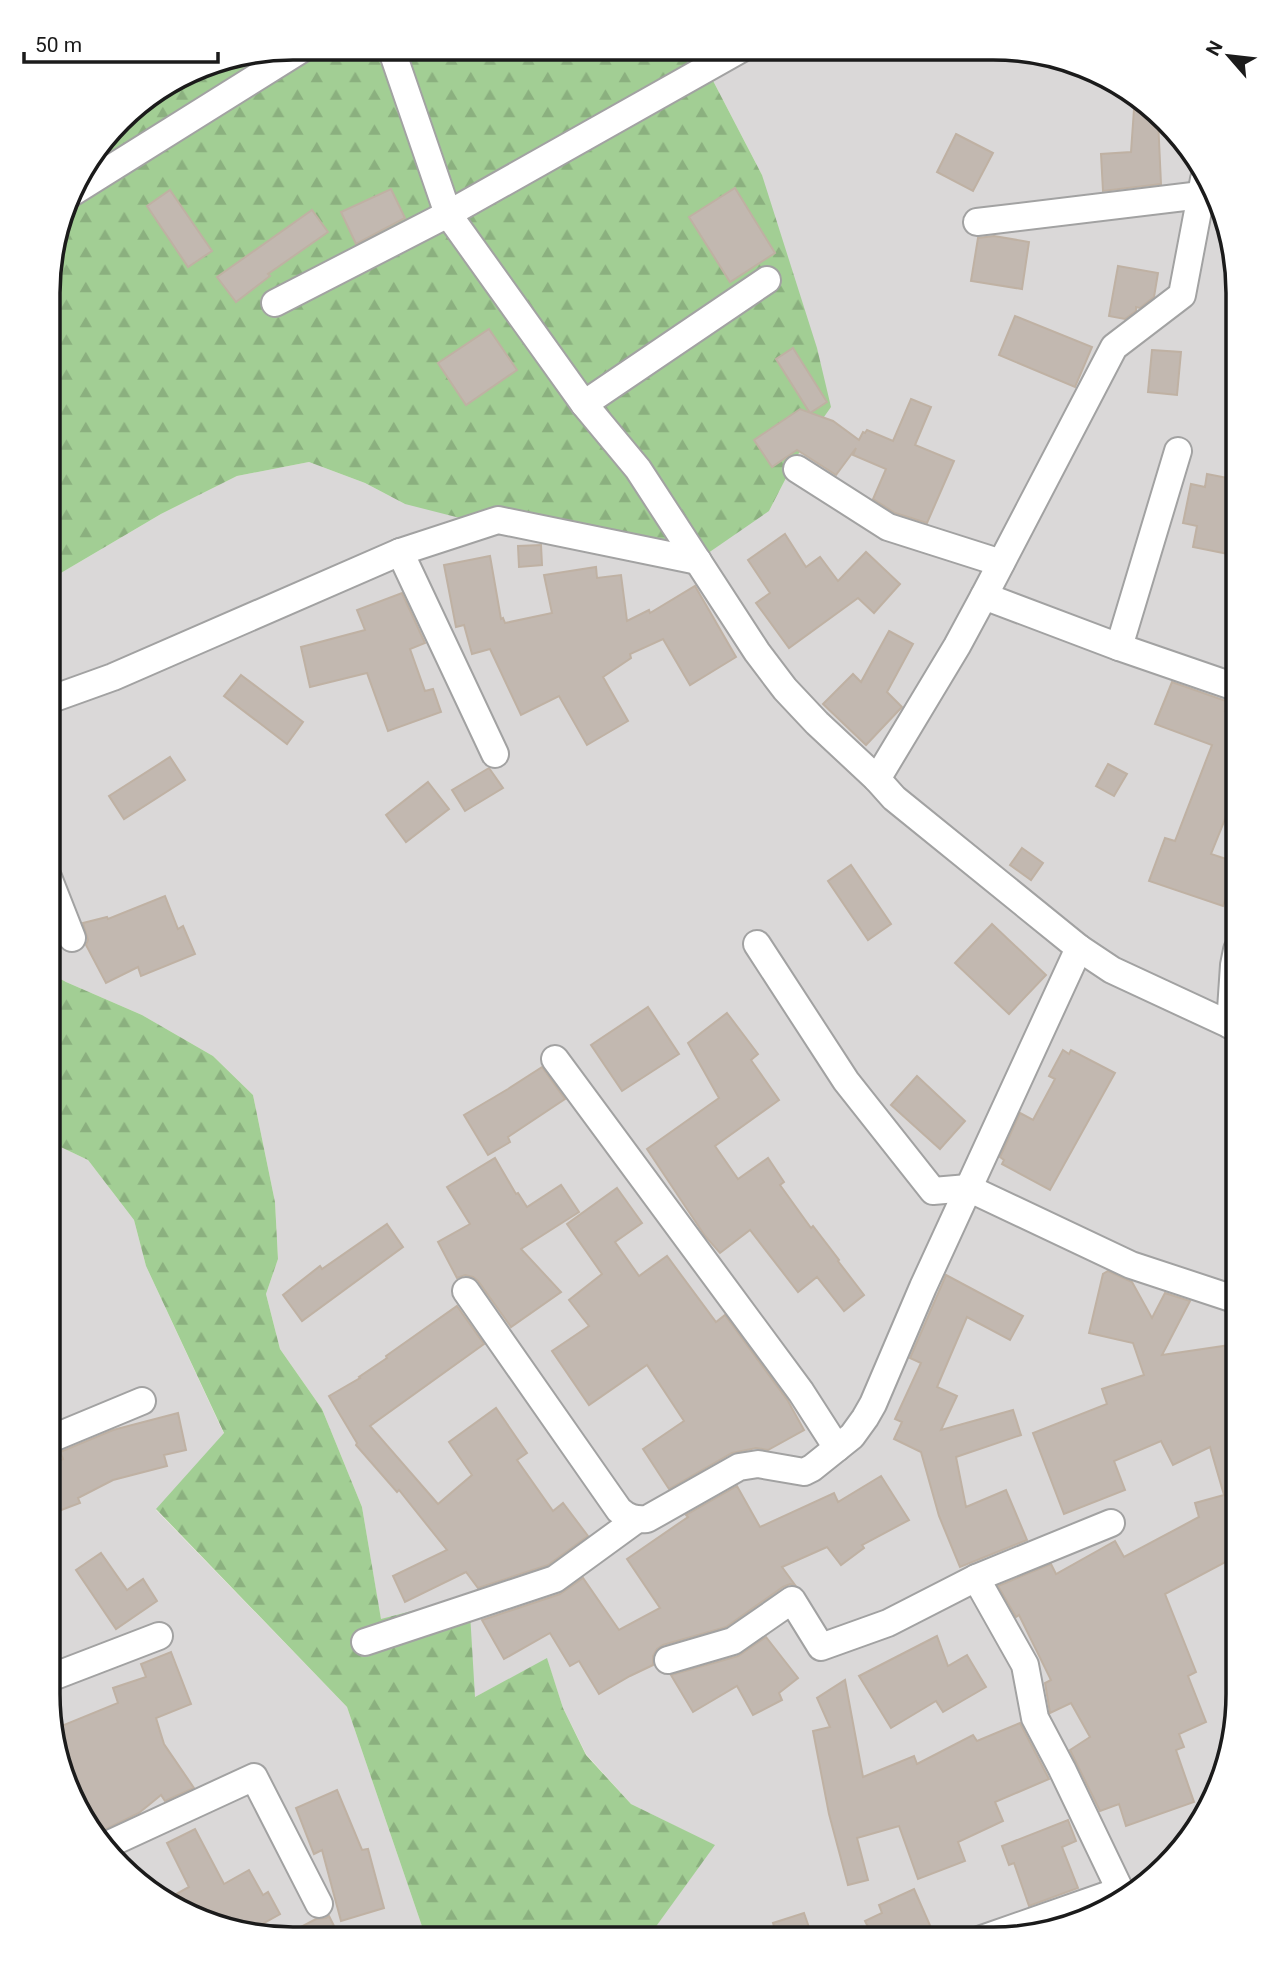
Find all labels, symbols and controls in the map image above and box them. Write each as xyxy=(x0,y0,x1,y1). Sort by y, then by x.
scale bar xyxy=(24,21,219,65)
north arrow xyxy=(1194,21,1264,91)
text: 50 m xyxy=(35,33,82,57)
text: N xyxy=(1201,37,1228,60)

